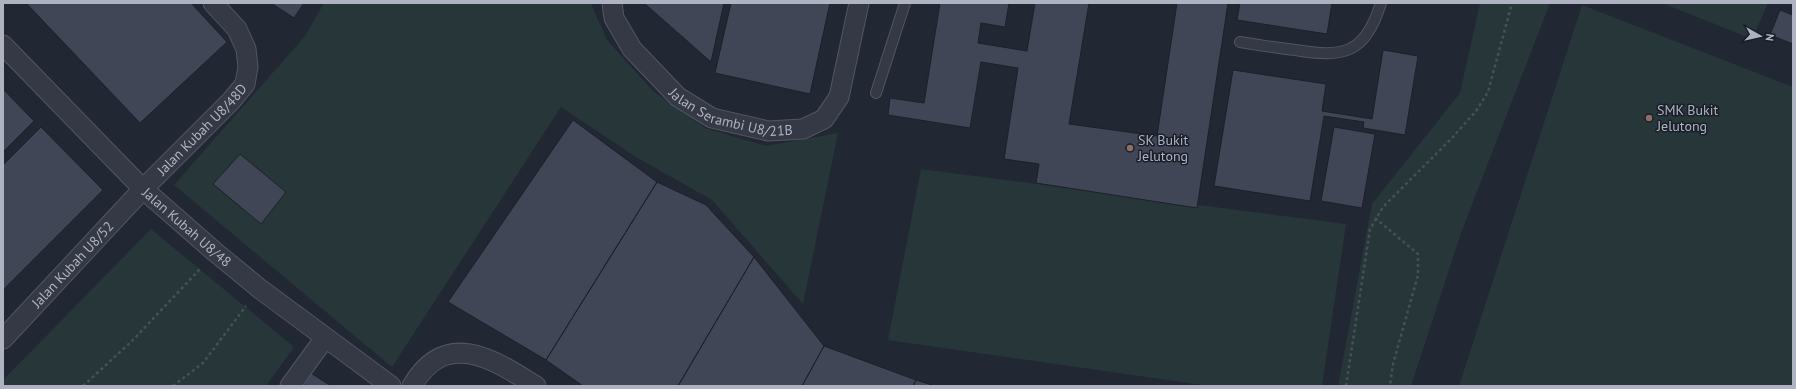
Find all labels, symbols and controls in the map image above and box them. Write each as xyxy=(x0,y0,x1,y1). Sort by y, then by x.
north arrow xyxy=(1740,16,1780,56)
text: N xyxy=(1762,33,1777,42)
street label: Jalan Kubah U8/48D xyxy=(152,80,251,180)
street label: Jalan Serambi U8/21B xyxy=(664,83,793,140)
place label: SMK Bukit Jelutong xyxy=(1656,101,1719,135)
marker: SMK Bukit Jelutong xyxy=(1644,113,1654,123)
place label: SK Bukit Jelutong xyxy=(1137,131,1188,165)
marker: SK Bukit Jelutong xyxy=(1125,143,1135,153)
street label: Jalan Kubah U8/48 xyxy=(138,183,235,271)
street label: Jalan Kubah U8/52 xyxy=(27,217,117,312)

